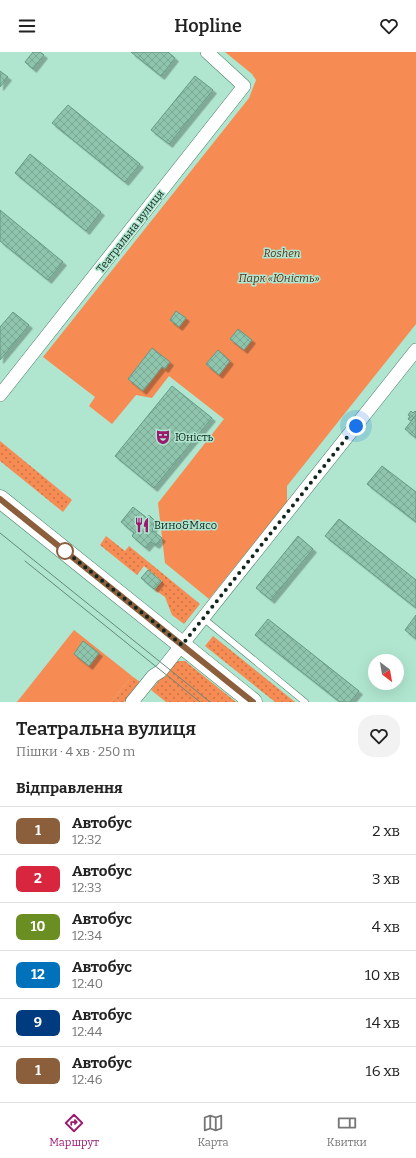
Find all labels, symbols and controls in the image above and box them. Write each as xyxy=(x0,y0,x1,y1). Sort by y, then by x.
icon: menu xyxy=(16,15,38,37)
text: Hopline xyxy=(174,15,242,37)
icon: heart xyxy=(378,15,400,37)
street label: Театральна вулиця xyxy=(94,187,167,275)
park label: Roshen xyxy=(264,247,301,260)
park label: Парк «Юність» xyxy=(238,272,320,285)
your location xyxy=(346,416,366,436)
theatre icon: Юність xyxy=(154,428,172,446)
place label: Юність xyxy=(175,431,214,444)
restaurant icon: Вино&Мясо xyxy=(133,516,151,534)
place label: Вино&Мясо xyxy=(154,519,217,532)
unlabelled marker xyxy=(56,542,74,560)
north arrow xyxy=(368,654,404,690)
map controls xyxy=(368,654,404,690)
button: heart xyxy=(358,715,400,757)
text: Театральна вулиця xyxy=(16,717,196,740)
text: Пішки · 4 хв · 250 m xyxy=(16,744,135,759)
text: Відправлення xyxy=(16,779,123,797)
text: Автобус xyxy=(72,814,132,832)
text: 1 xyxy=(35,822,41,839)
text: 2 хв xyxy=(372,822,400,840)
text: 12:32 xyxy=(72,832,102,847)
text: Автобус xyxy=(72,862,132,880)
text: 2 xyxy=(34,870,42,887)
text: 3 хв xyxy=(372,870,400,888)
text: 12:33 xyxy=(72,880,102,895)
text: Автобус xyxy=(72,910,132,928)
text: 10 xyxy=(31,918,45,935)
text: 4 хв xyxy=(372,918,400,936)
text: 12:34 xyxy=(72,928,102,943)
text: Автобус xyxy=(72,958,132,976)
text: 12 xyxy=(31,966,45,983)
text: 10 хв xyxy=(365,966,400,984)
text: 12:40 xyxy=(72,976,103,991)
text: Автобус xyxy=(72,1006,132,1024)
text: 9 xyxy=(34,1014,42,1031)
text: 14 хв xyxy=(366,1014,400,1032)
text: 12:44 xyxy=(72,1024,102,1039)
text: Автобус xyxy=(72,1054,132,1072)
text: 1 xyxy=(35,1062,41,1079)
text: 16 хв xyxy=(366,1062,400,1080)
text: 12:46 xyxy=(72,1072,102,1087)
tab: Маршрут xyxy=(49,1112,99,1149)
tab: Карта xyxy=(197,1112,228,1149)
tab: Квитки xyxy=(327,1112,367,1149)

